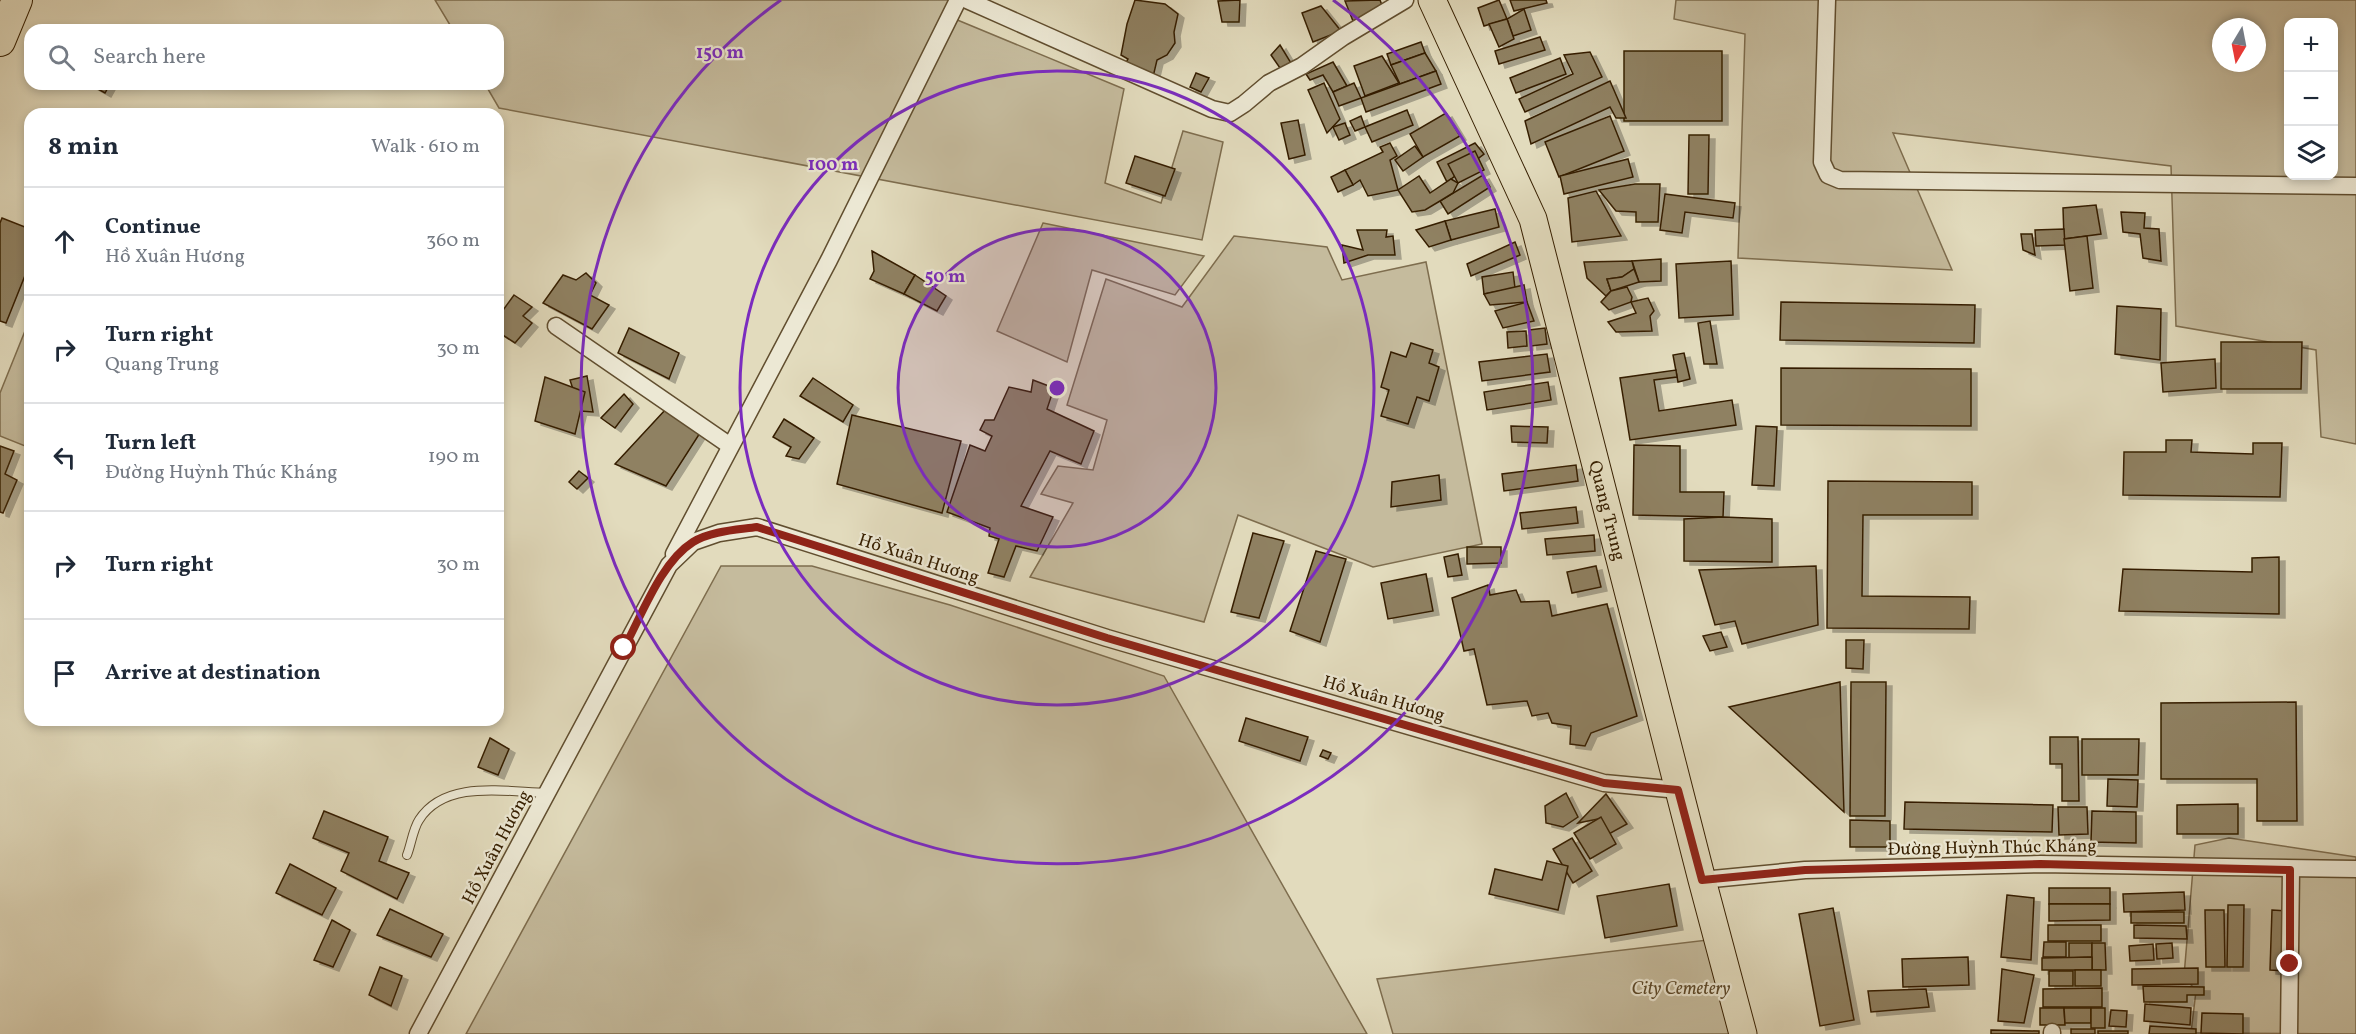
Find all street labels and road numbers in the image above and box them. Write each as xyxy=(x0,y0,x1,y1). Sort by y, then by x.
street label: Quang Trung xyxy=(1581,458,1631,564)
street label: Hồ Xuân Hương xyxy=(855,528,982,591)
street label: Hồ Xuân Hương xyxy=(1320,670,1448,729)
street label: Hồ Xuân Hương xyxy=(457,786,538,909)
street label: Đường Huỳnh Thúc Kháng xyxy=(1887,834,2097,863)

